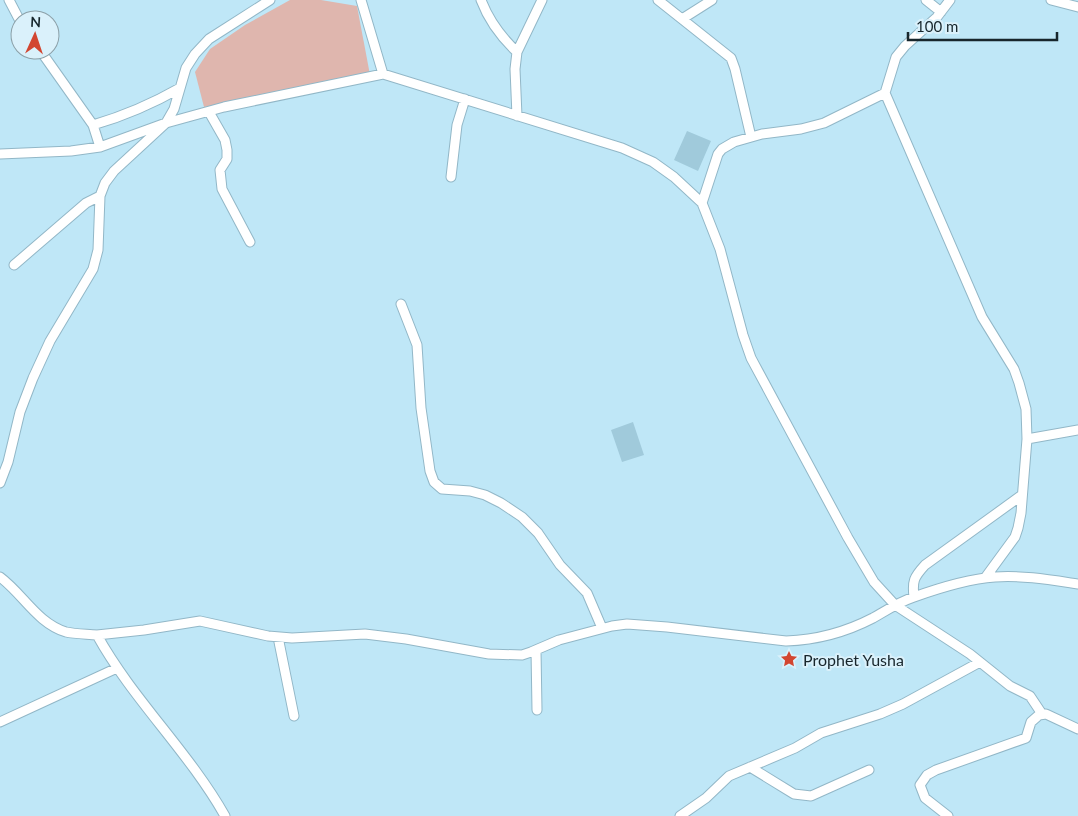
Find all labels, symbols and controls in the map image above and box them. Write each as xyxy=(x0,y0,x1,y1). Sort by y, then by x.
north arrow xyxy=(10,10,60,60)
scale bar xyxy=(908,10,1057,42)
text: N xyxy=(30,13,42,30)
text: 100 m xyxy=(916,17,958,35)
place icon: Prophet Yusha xyxy=(779,649,799,669)
place label: Prophet Yusha xyxy=(803,650,904,669)

